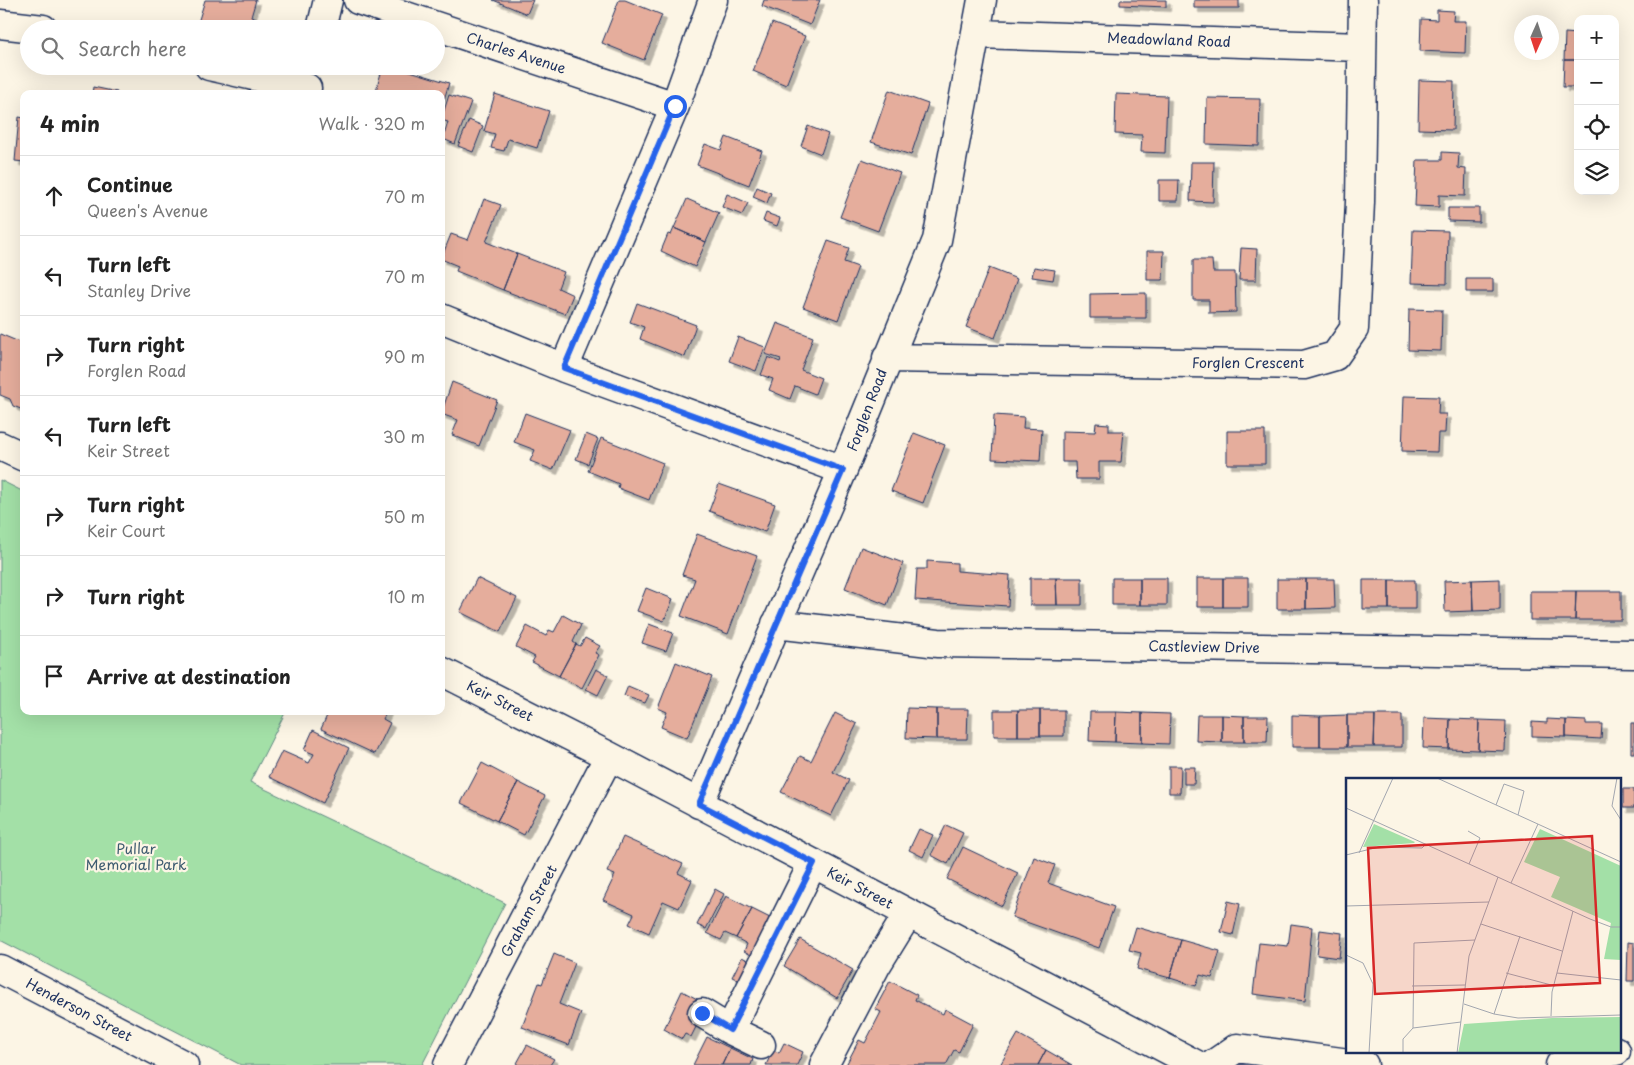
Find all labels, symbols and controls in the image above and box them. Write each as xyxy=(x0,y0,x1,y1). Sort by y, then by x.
north arrow xyxy=(1514,15,1559,60)
map controls xyxy=(1574,15,1619,195)
button: + xyxy=(1574,15,1619,60)
search box xyxy=(20,20,445,75)
street label: Charles Avenue xyxy=(464,27,569,79)
street label: Meadowland Road xyxy=(1107,27,1231,52)
icon: search xyxy=(38,34,66,62)
text: Search here xyxy=(78,34,187,62)
button: − xyxy=(1574,60,1619,105)
route start xyxy=(664,95,687,118)
button: locate xyxy=(1574,105,1619,150)
text: 4 min xyxy=(40,107,100,139)
text: Walk · 320 m xyxy=(319,111,425,135)
button: layers xyxy=(1574,150,1619,195)
text: Continue xyxy=(87,170,173,198)
icon: ahead xyxy=(40,182,68,210)
text: 70 m xyxy=(385,184,425,208)
text: Queen's Avenue xyxy=(87,198,208,222)
text: Turn left xyxy=(87,250,171,278)
icon: left xyxy=(40,262,68,290)
text: 70 m xyxy=(385,264,425,288)
text: Stanley Drive xyxy=(87,278,191,302)
text: Turn right xyxy=(87,330,185,358)
icon: right xyxy=(40,342,68,370)
text: 90 m xyxy=(384,344,425,368)
street label: Forglen Crescent xyxy=(1192,352,1305,373)
text: Forglen Road xyxy=(87,358,186,382)
street label: Forglen Road xyxy=(841,365,892,454)
text: Turn left xyxy=(87,410,171,438)
icon: left xyxy=(40,422,68,450)
text: 30 m xyxy=(383,424,425,448)
text: Keir Street xyxy=(87,438,170,462)
text: Turn right xyxy=(87,490,185,518)
icon: right xyxy=(40,502,68,530)
text: 50 m xyxy=(384,504,425,528)
text: Keir Court xyxy=(87,518,165,542)
icon: right xyxy=(40,582,68,610)
text: Turn right xyxy=(87,582,185,610)
text: 10 m xyxy=(388,584,425,608)
street label: Castleview Drive xyxy=(1148,635,1260,658)
icon: arrive xyxy=(40,662,68,690)
text: Arrive at destination xyxy=(87,662,291,690)
street label: Keir Street xyxy=(463,675,537,726)
inset map xyxy=(1346,778,1622,1052)
park label: Pullar Memorial Park xyxy=(86,838,187,875)
street label: Graham Street xyxy=(495,861,562,961)
street label: Keir Street xyxy=(823,861,897,914)
street label: Henderson Street xyxy=(22,973,136,1047)
route end xyxy=(691,1002,714,1025)

